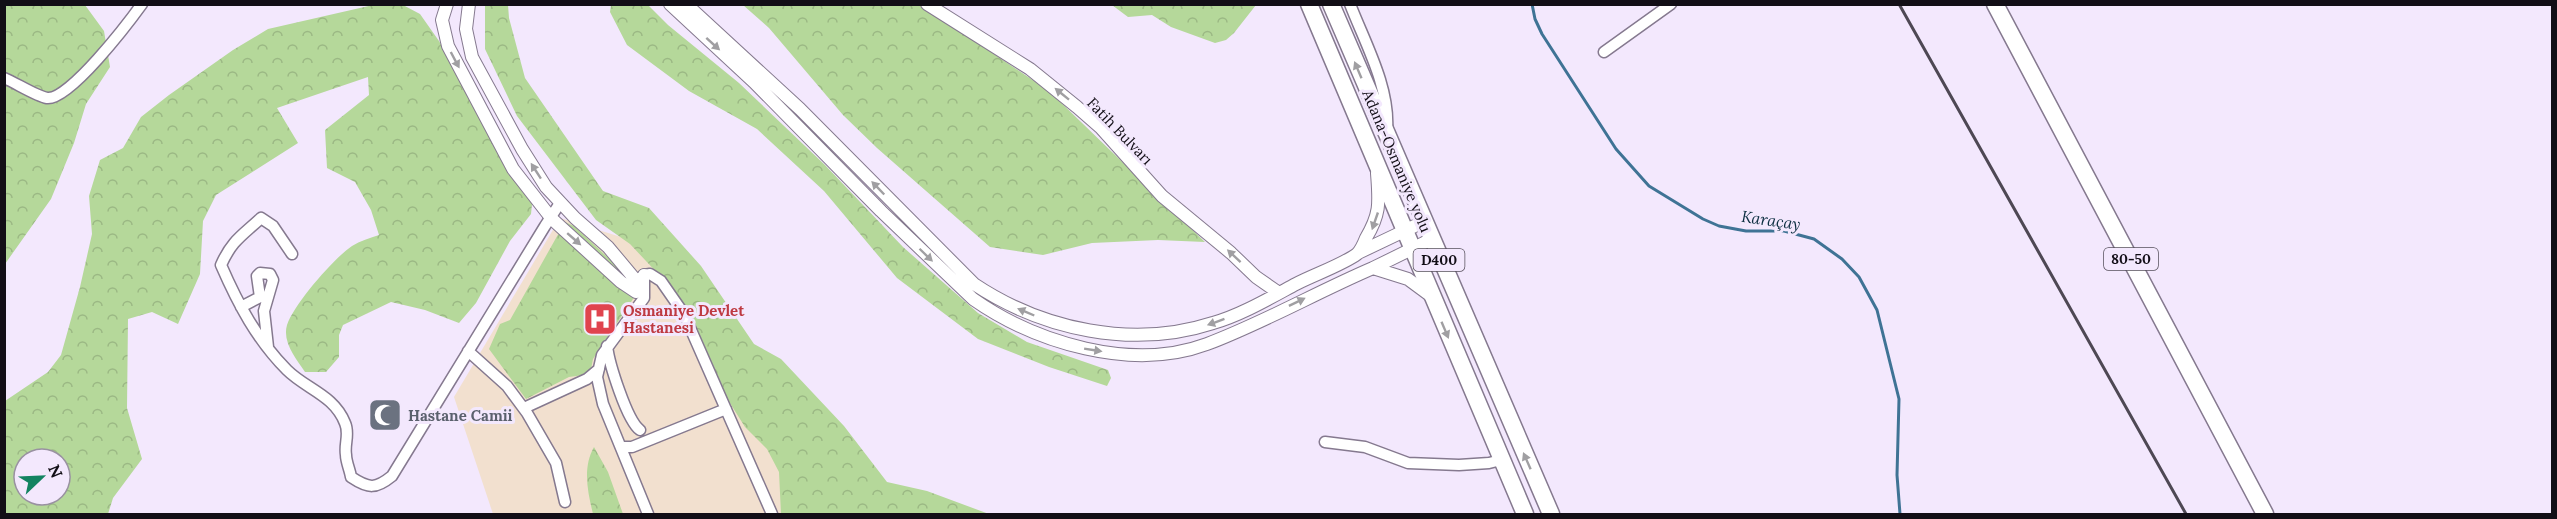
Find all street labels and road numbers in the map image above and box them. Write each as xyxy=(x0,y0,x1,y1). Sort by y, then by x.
street label: Adana-Osmaniye yolu xyxy=(1358,86,1436,235)
street label: Fatih Bulvarı xyxy=(1083,93,1157,169)
road number: 80-50 xyxy=(2104,248,2158,270)
road number: D400 xyxy=(1414,249,1464,271)

